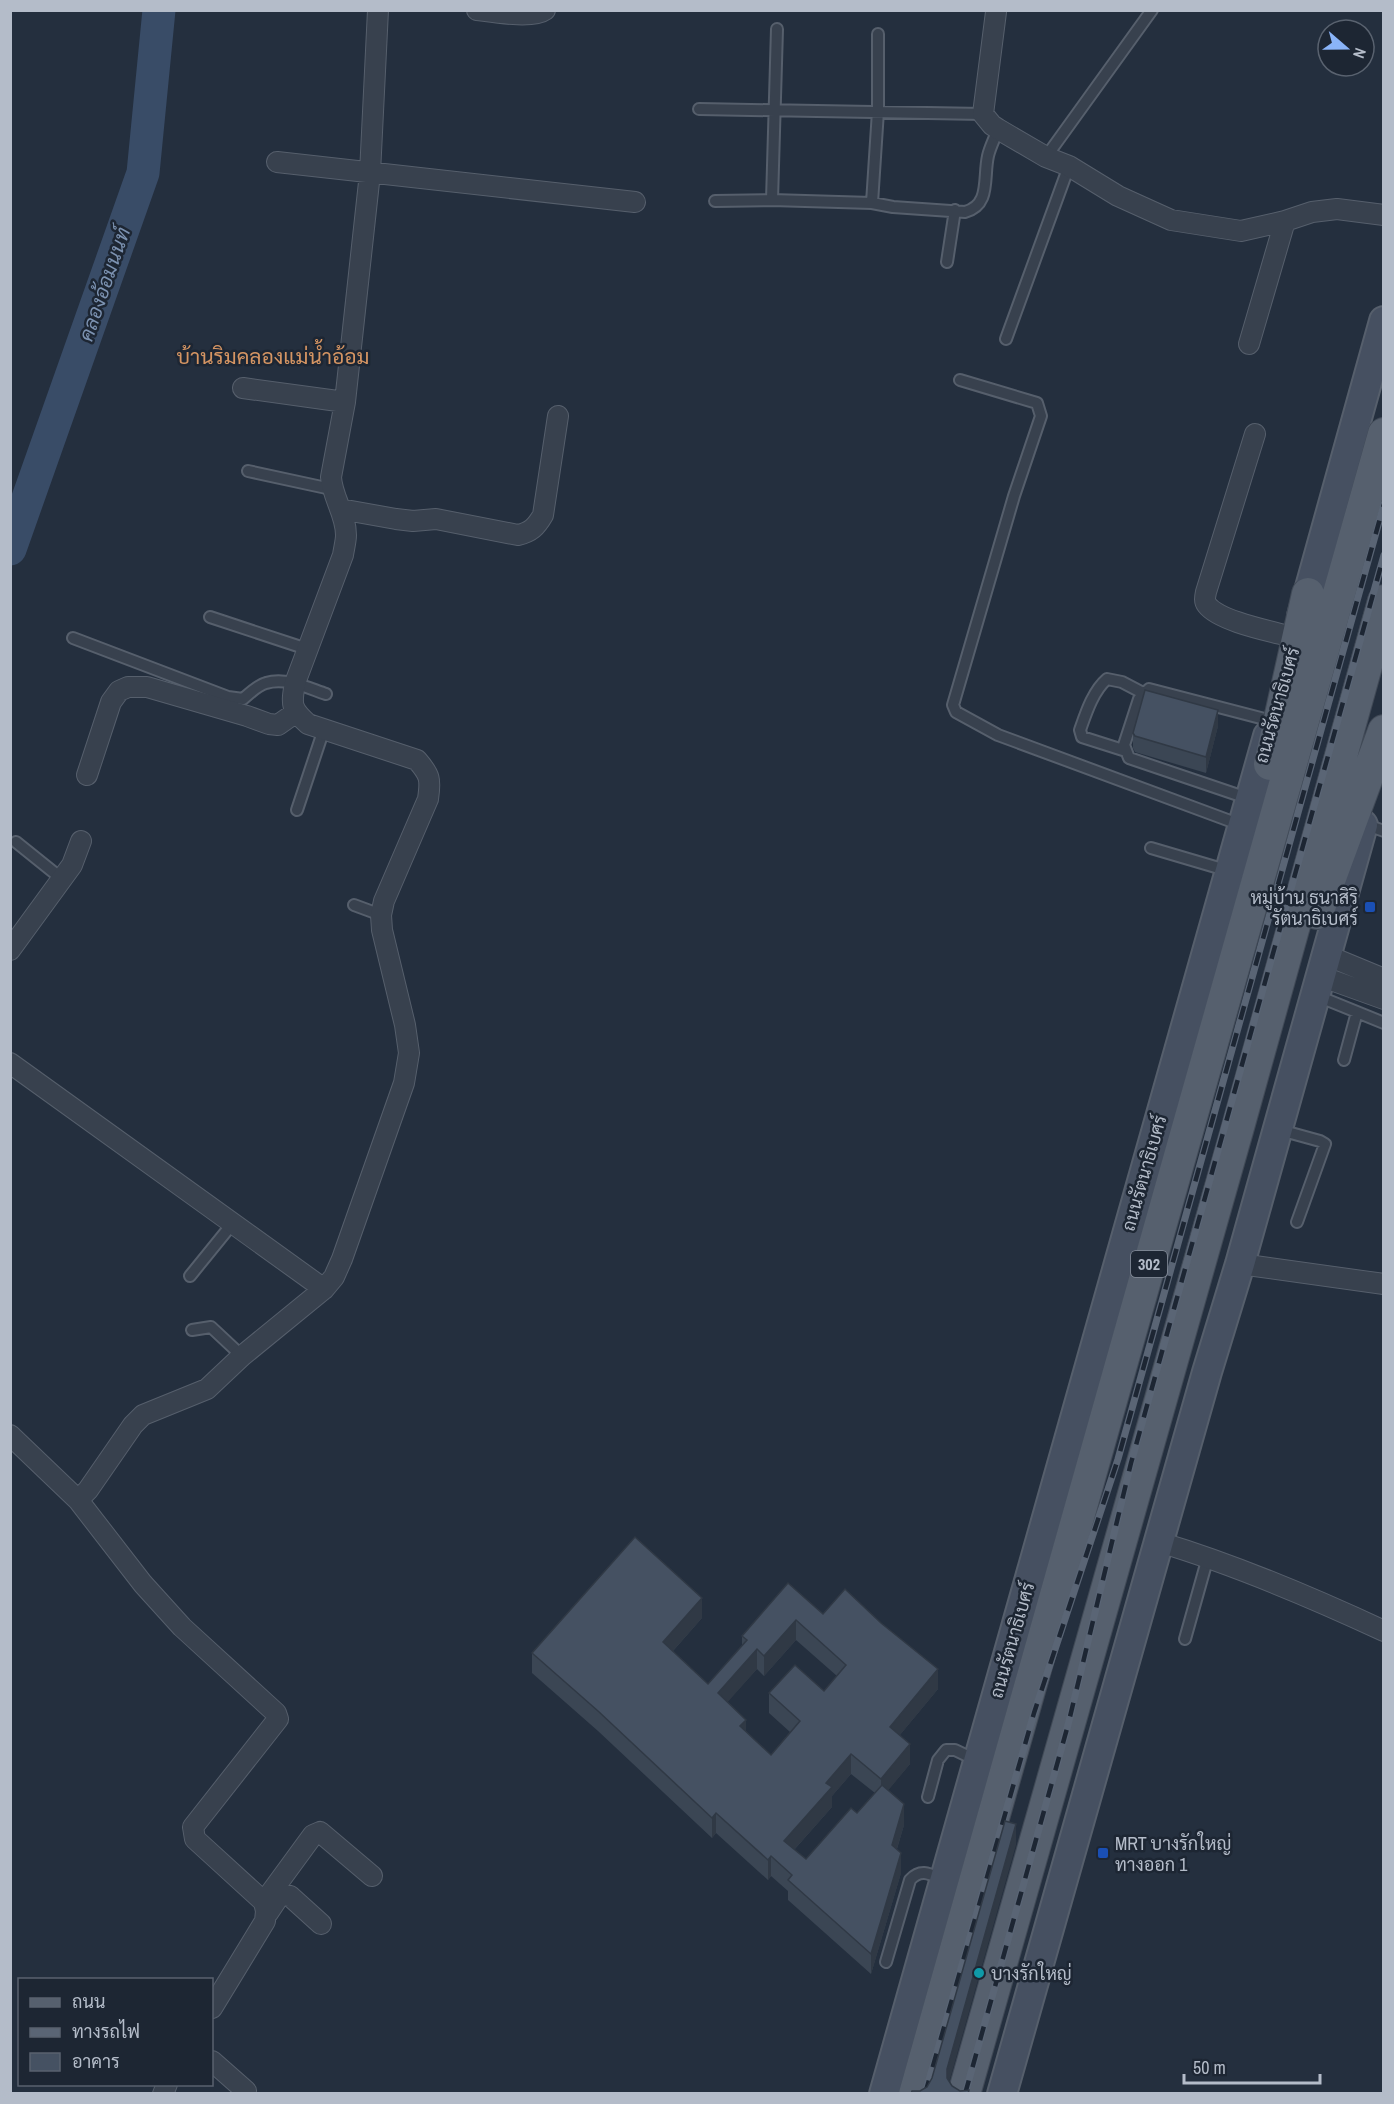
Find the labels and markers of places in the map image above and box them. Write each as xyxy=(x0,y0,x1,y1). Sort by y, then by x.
place label: หมู่บ้าน ธนาสิริ รัตนาธิเบศร์ xyxy=(1250,885,1358,931)
marker: หมู่บ้าน ธนาสิริ รัตนาธิเบศร์ xyxy=(1363,900,1377,914)
place label: MRT บางรักใหญ่ ทางออก 1 xyxy=(1115,1831,1231,1877)
marker: MRT บางรักใหญ่ ทางออก 1 xyxy=(1096,1846,1110,1860)
place label: บางรักใหญ่ xyxy=(991,1961,1072,1986)
marker: บางรักใหญ่ xyxy=(972,1966,986,1980)

